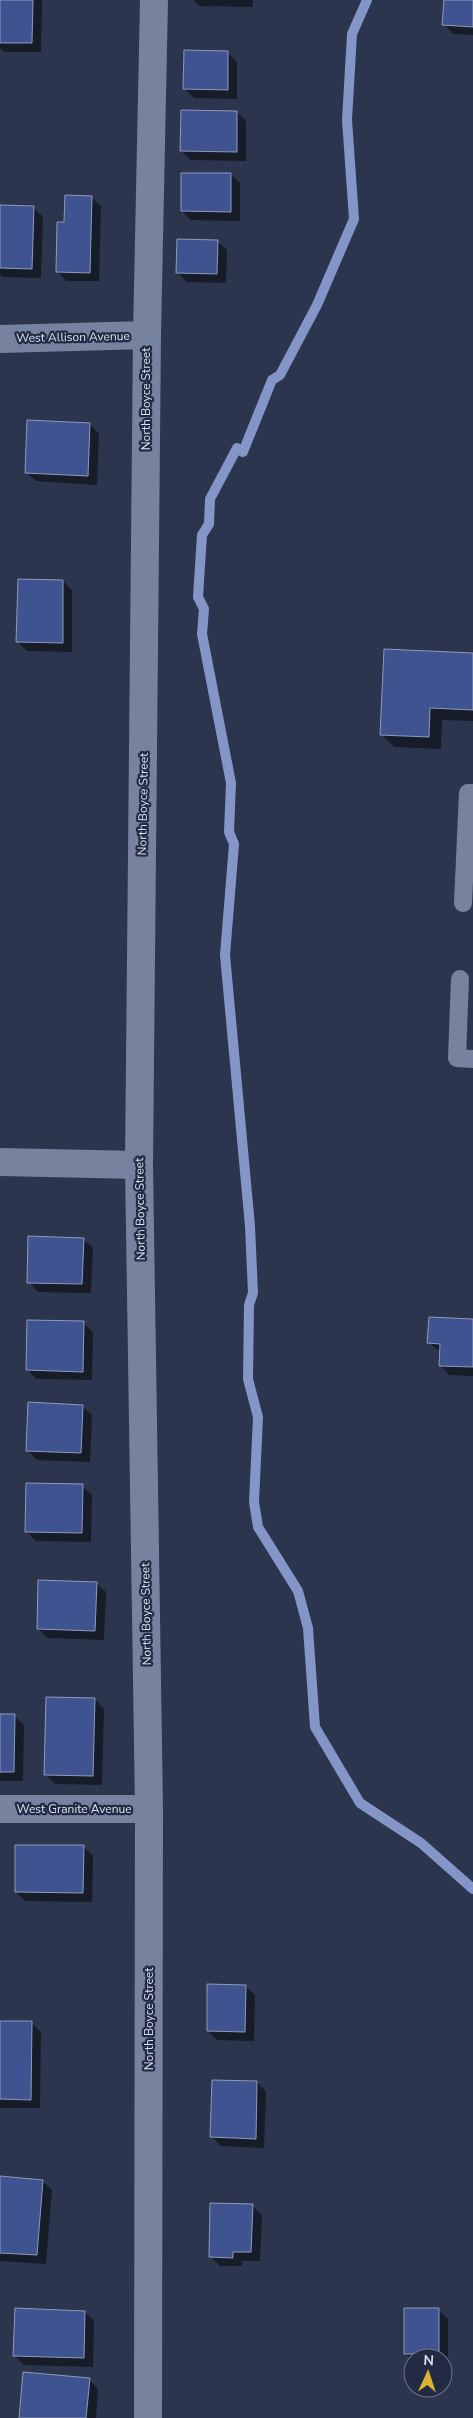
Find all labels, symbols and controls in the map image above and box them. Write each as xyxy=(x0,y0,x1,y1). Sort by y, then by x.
street label: West Allison Avenue xyxy=(16,328,130,346)
street label: North Boyce Street xyxy=(138,347,154,450)
street label: North Boyce Street xyxy=(134,752,152,855)
street label: North Boyce Street xyxy=(131,1157,149,1260)
street label: North Boyce Street xyxy=(137,1562,155,1665)
street label: West Granite Avenue xyxy=(16,1801,132,1817)
street label: North Boyce Street xyxy=(141,1967,157,2070)
north arrow xyxy=(403,2348,453,2398)
text: N xyxy=(423,2351,434,2370)

